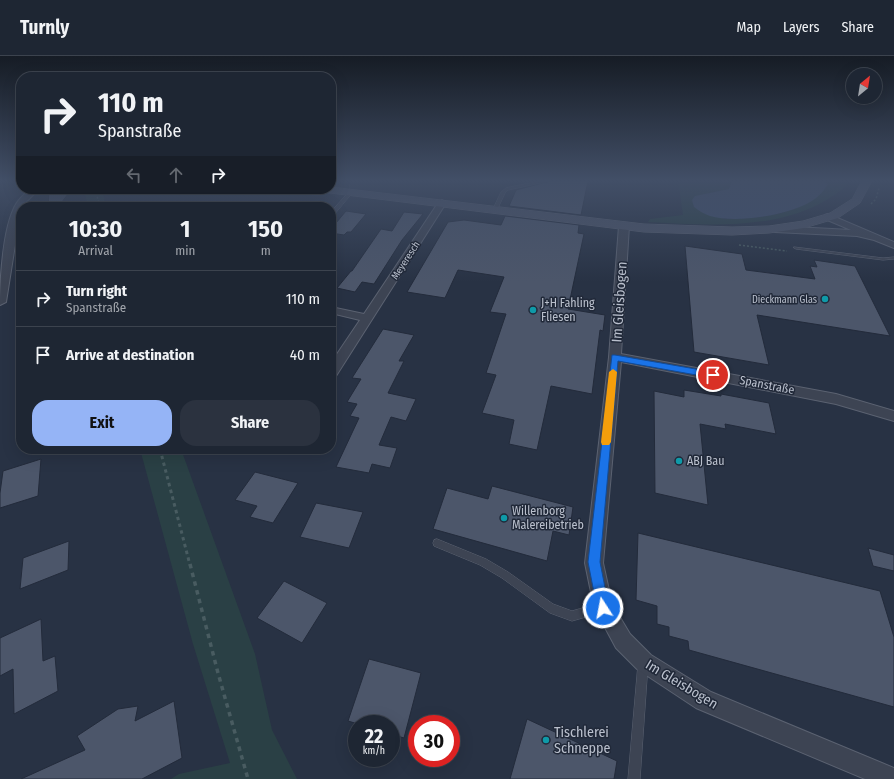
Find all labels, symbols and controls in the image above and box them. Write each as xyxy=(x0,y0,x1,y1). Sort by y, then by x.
text: Turnly xyxy=(20,16,69,39)
text: Map xyxy=(737,19,761,36)
text: Layers xyxy=(783,19,819,36)
text: Share xyxy=(841,19,874,36)
north arrow xyxy=(846,68,882,104)
map controls xyxy=(846,68,882,104)
text: 110 m xyxy=(98,86,164,119)
icon: right xyxy=(32,88,84,140)
text: Spanstraße xyxy=(98,120,181,142)
icon: left xyxy=(123,164,145,186)
icon: ahead xyxy=(165,164,187,186)
icon: right xyxy=(207,164,229,186)
text: 10:30 xyxy=(69,215,122,243)
text: 1 xyxy=(180,215,190,243)
text: 150 xyxy=(248,215,283,243)
street label: Meyeresch xyxy=(389,239,423,282)
text: Arrival xyxy=(78,243,113,258)
text: min xyxy=(175,243,195,258)
text: m xyxy=(261,243,271,258)
street label: Im Gleisbogen xyxy=(608,261,631,343)
text: Turn right xyxy=(66,282,127,300)
icon: right xyxy=(32,288,54,310)
text: 110 m xyxy=(286,290,320,308)
place label: Dieckmann Glas xyxy=(752,294,817,306)
marker: Dieckmann Glas xyxy=(820,294,830,304)
place label: J+H Fahling Fliesen xyxy=(541,296,595,324)
text: Spanstraße xyxy=(66,300,126,315)
marker: J+H Fahling Fliesen xyxy=(528,305,538,315)
icon: arrive xyxy=(32,344,54,366)
text: Arrive at destination xyxy=(66,346,194,364)
text: 40 m xyxy=(290,346,320,364)
pin xyxy=(696,358,730,392)
icon: arrive xyxy=(702,364,724,386)
street label: Spanstraße xyxy=(738,373,796,397)
button: Exit xyxy=(32,400,172,446)
button: Share xyxy=(180,400,320,446)
place label: ABJ Bau xyxy=(687,454,725,468)
marker: ABJ Bau xyxy=(674,456,684,466)
place label: Willenborg Malereibetrieb xyxy=(512,504,584,532)
marker: Willenborg Malereibetrieb xyxy=(499,513,509,523)
position arrow xyxy=(582,587,624,629)
street label: Im Gleisbogen xyxy=(643,656,721,713)
speed limit sign: 30 xyxy=(408,715,460,767)
text: 22 xyxy=(365,724,383,748)
place label: Tischlerei Schneppe xyxy=(554,724,611,757)
marker: Tischlerei Schneppe xyxy=(541,735,551,745)
text: km/h xyxy=(363,745,385,757)

